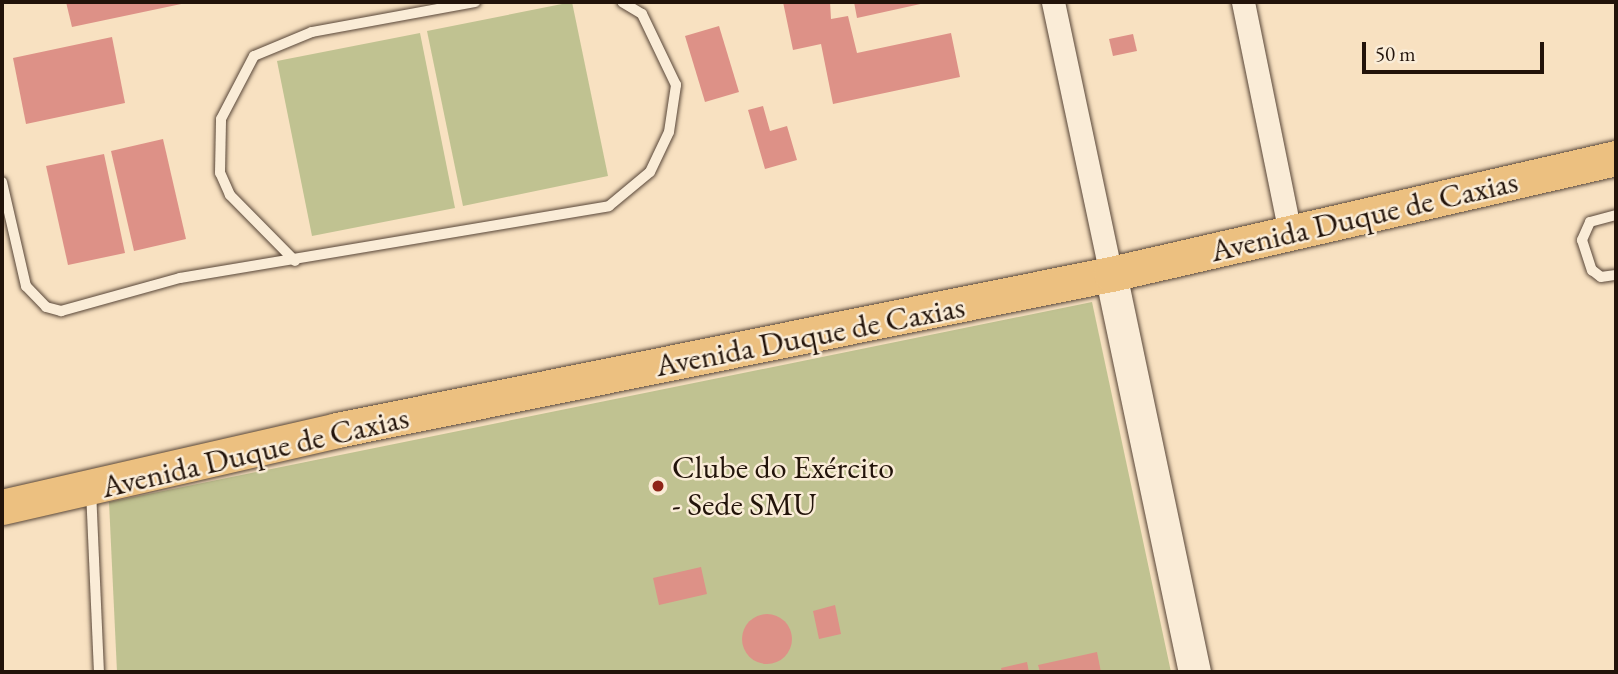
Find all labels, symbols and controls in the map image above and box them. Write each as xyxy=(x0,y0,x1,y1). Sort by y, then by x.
scale bar xyxy=(1366,28,1548,72)
text: 50 m xyxy=(1375,40,1416,67)
street label: Avenida Duque de Caxias xyxy=(1207,162,1521,270)
street label: Avenida Duque de Caxias xyxy=(652,287,968,385)
street label: Avenida Duque de Caxias xyxy=(98,398,412,506)
place label: Clube do Exército - Sede SMU xyxy=(672,449,894,524)
marker: Clube do Exército - Sede SMU xyxy=(650,478,666,494)

